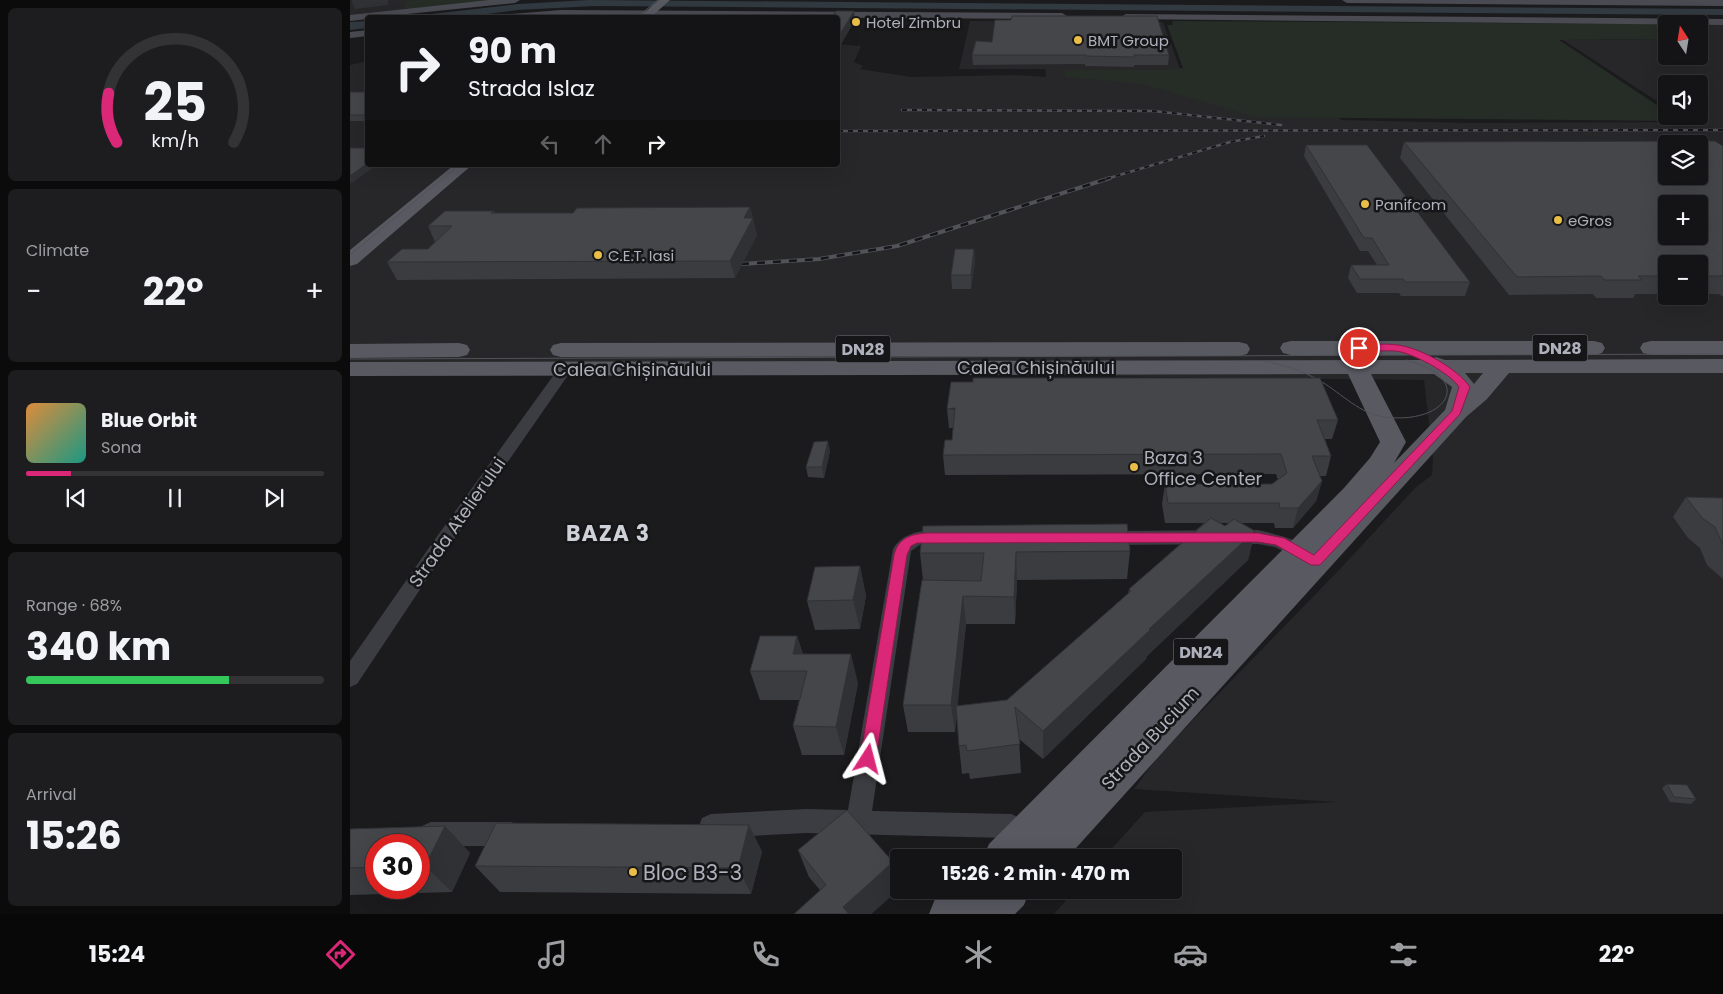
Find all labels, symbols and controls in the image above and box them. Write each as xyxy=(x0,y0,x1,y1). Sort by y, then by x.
place label: Hotel Zimbru xyxy=(866,12,961,33)
north arrow xyxy=(1658,15,1708,65)
map controls xyxy=(1658,15,1708,305)
marker: Hotel Zimbru xyxy=(850,16,862,28)
text: 90 m xyxy=(468,26,557,75)
place label: BMT Group xyxy=(1088,30,1169,51)
marker: BMT Group xyxy=(1072,34,1084,46)
icon: right xyxy=(385,35,450,100)
text: 25 xyxy=(143,66,207,139)
text: Strada Islaz xyxy=(468,73,595,104)
button: sound xyxy=(1658,75,1708,125)
text: km/h xyxy=(151,128,199,153)
icon: left xyxy=(536,130,564,158)
icon: ahead xyxy=(589,130,617,158)
icon: right xyxy=(642,130,670,158)
button: layers xyxy=(1658,135,1708,185)
place label: Panifcom xyxy=(1375,194,1446,215)
button: + xyxy=(1658,195,1708,245)
marker: Panifcom xyxy=(1359,198,1371,210)
place label: eGros xyxy=(1568,210,1612,231)
marker: eGros xyxy=(1552,214,1564,226)
text: Climate xyxy=(26,239,89,262)
place label: C.E.T. Iasi xyxy=(608,245,674,266)
marker: C.E.T. Iasi xyxy=(592,249,604,261)
button: − xyxy=(1658,255,1708,305)
text: 22° xyxy=(143,265,204,318)
text: − xyxy=(26,272,41,311)
text: + xyxy=(305,272,324,311)
pin xyxy=(1338,327,1380,369)
icon: arrive xyxy=(1345,334,1373,362)
road number: DN28 xyxy=(1532,334,1588,362)
road number: DN28 xyxy=(836,336,890,362)
street label: Calea Chișinăului xyxy=(957,355,1115,380)
street label: Calea Chișinăului xyxy=(553,357,711,382)
text: Blue Orbit xyxy=(101,407,197,434)
text: Sona xyxy=(101,436,142,459)
place label: Baza 3 Office Center xyxy=(1144,445,1263,491)
street label: Strada Atelierului xyxy=(403,452,511,592)
marker: Baza 3 Office Center xyxy=(1128,461,1140,473)
icon: previous xyxy=(62,484,90,512)
icon: pause xyxy=(161,484,189,512)
icon: next xyxy=(260,484,288,512)
district label: BAZA 3 xyxy=(566,518,650,549)
text: Range · 68% xyxy=(26,594,122,617)
text: 340 km xyxy=(26,620,171,673)
road number: DN24 xyxy=(1174,638,1228,666)
street label: Strada Bucium xyxy=(1095,681,1205,795)
position arrow xyxy=(841,732,893,784)
text: Arrival xyxy=(26,783,76,806)
text: 15:26 xyxy=(26,809,122,862)
speed limit sign: 30 xyxy=(365,834,430,899)
place label: Bloc B3-3 xyxy=(643,858,742,887)
text: 15:26 · 2 min · 470 m xyxy=(942,860,1130,887)
marker: Bloc B3-3 xyxy=(627,866,639,878)
icon: directions xyxy=(323,937,358,972)
icon: music xyxy=(535,937,570,972)
icon: phone xyxy=(748,937,783,972)
icon: climate xyxy=(961,937,996,972)
icon: car xyxy=(1173,937,1208,972)
icon: filters xyxy=(1386,937,1421,972)
text: 15:24 xyxy=(89,939,145,970)
text: 22° xyxy=(1599,939,1634,970)

